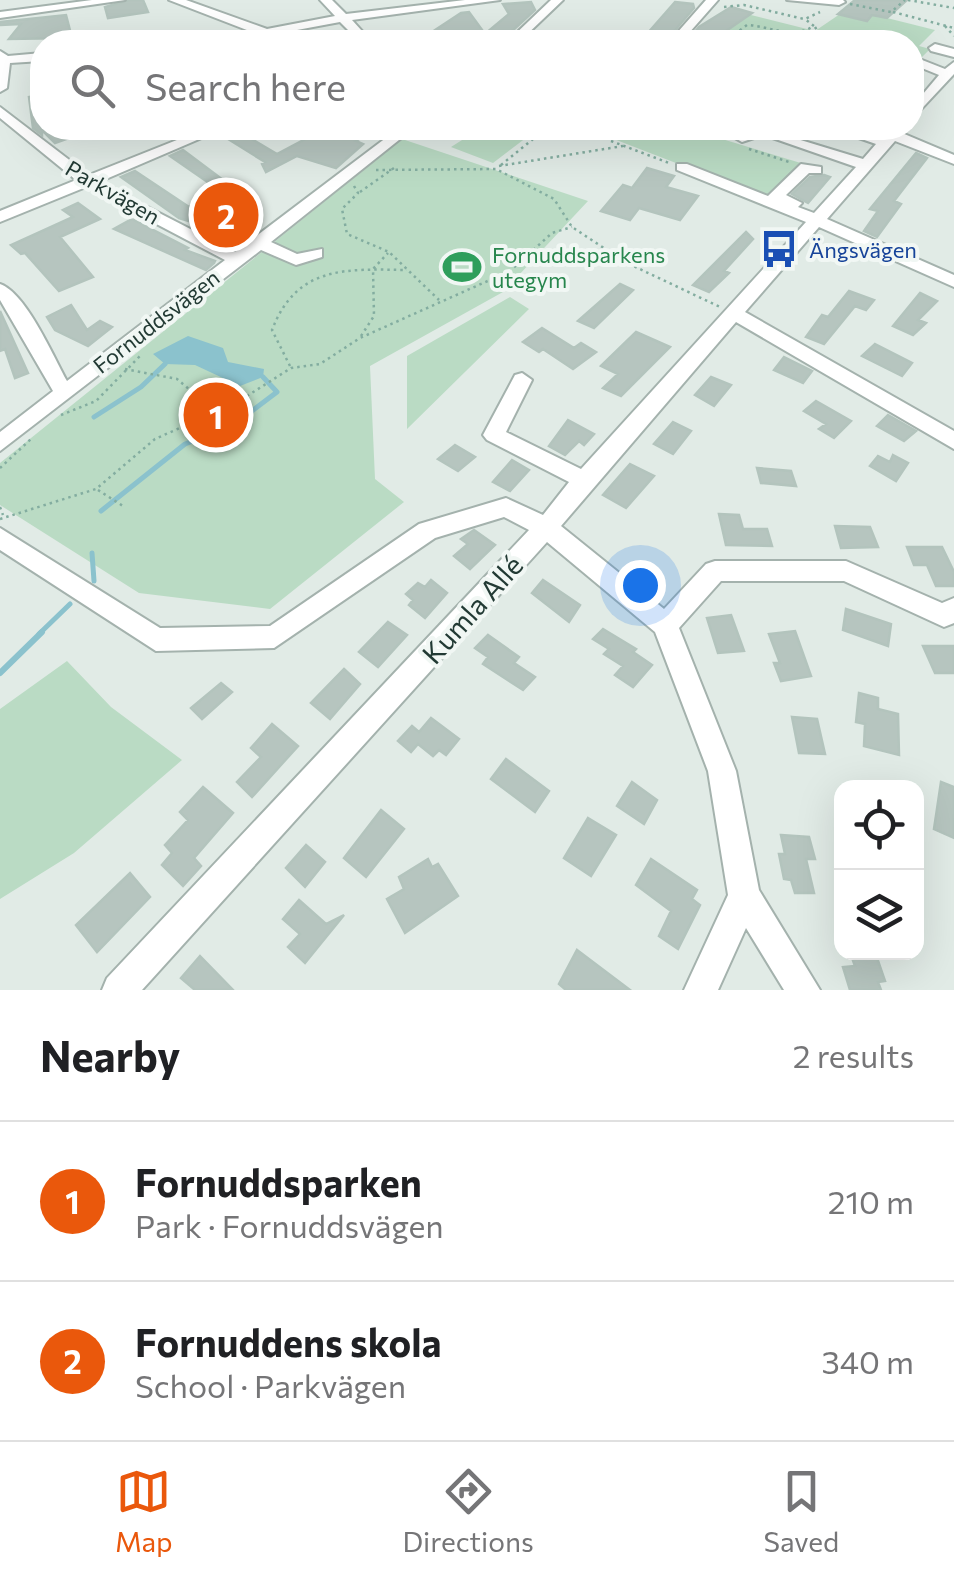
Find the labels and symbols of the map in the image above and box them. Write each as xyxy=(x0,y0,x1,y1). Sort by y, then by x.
street label: Parkvägen xyxy=(61,154,165,230)
pin: 2 xyxy=(194,178,258,252)
bus stop icon: Ängsvägen xyxy=(758,228,800,270)
place label: Ängsvägen xyxy=(809,236,917,263)
place label: Fornuddsparkens utegym xyxy=(492,241,665,293)
sports icon: Fornuddsparkens utegym xyxy=(441,246,483,288)
street label: Fornuddsvägen xyxy=(88,263,224,379)
pin: 1 xyxy=(184,378,248,452)
street label: Kumla Allé xyxy=(415,548,529,670)
your location xyxy=(615,560,666,611)

